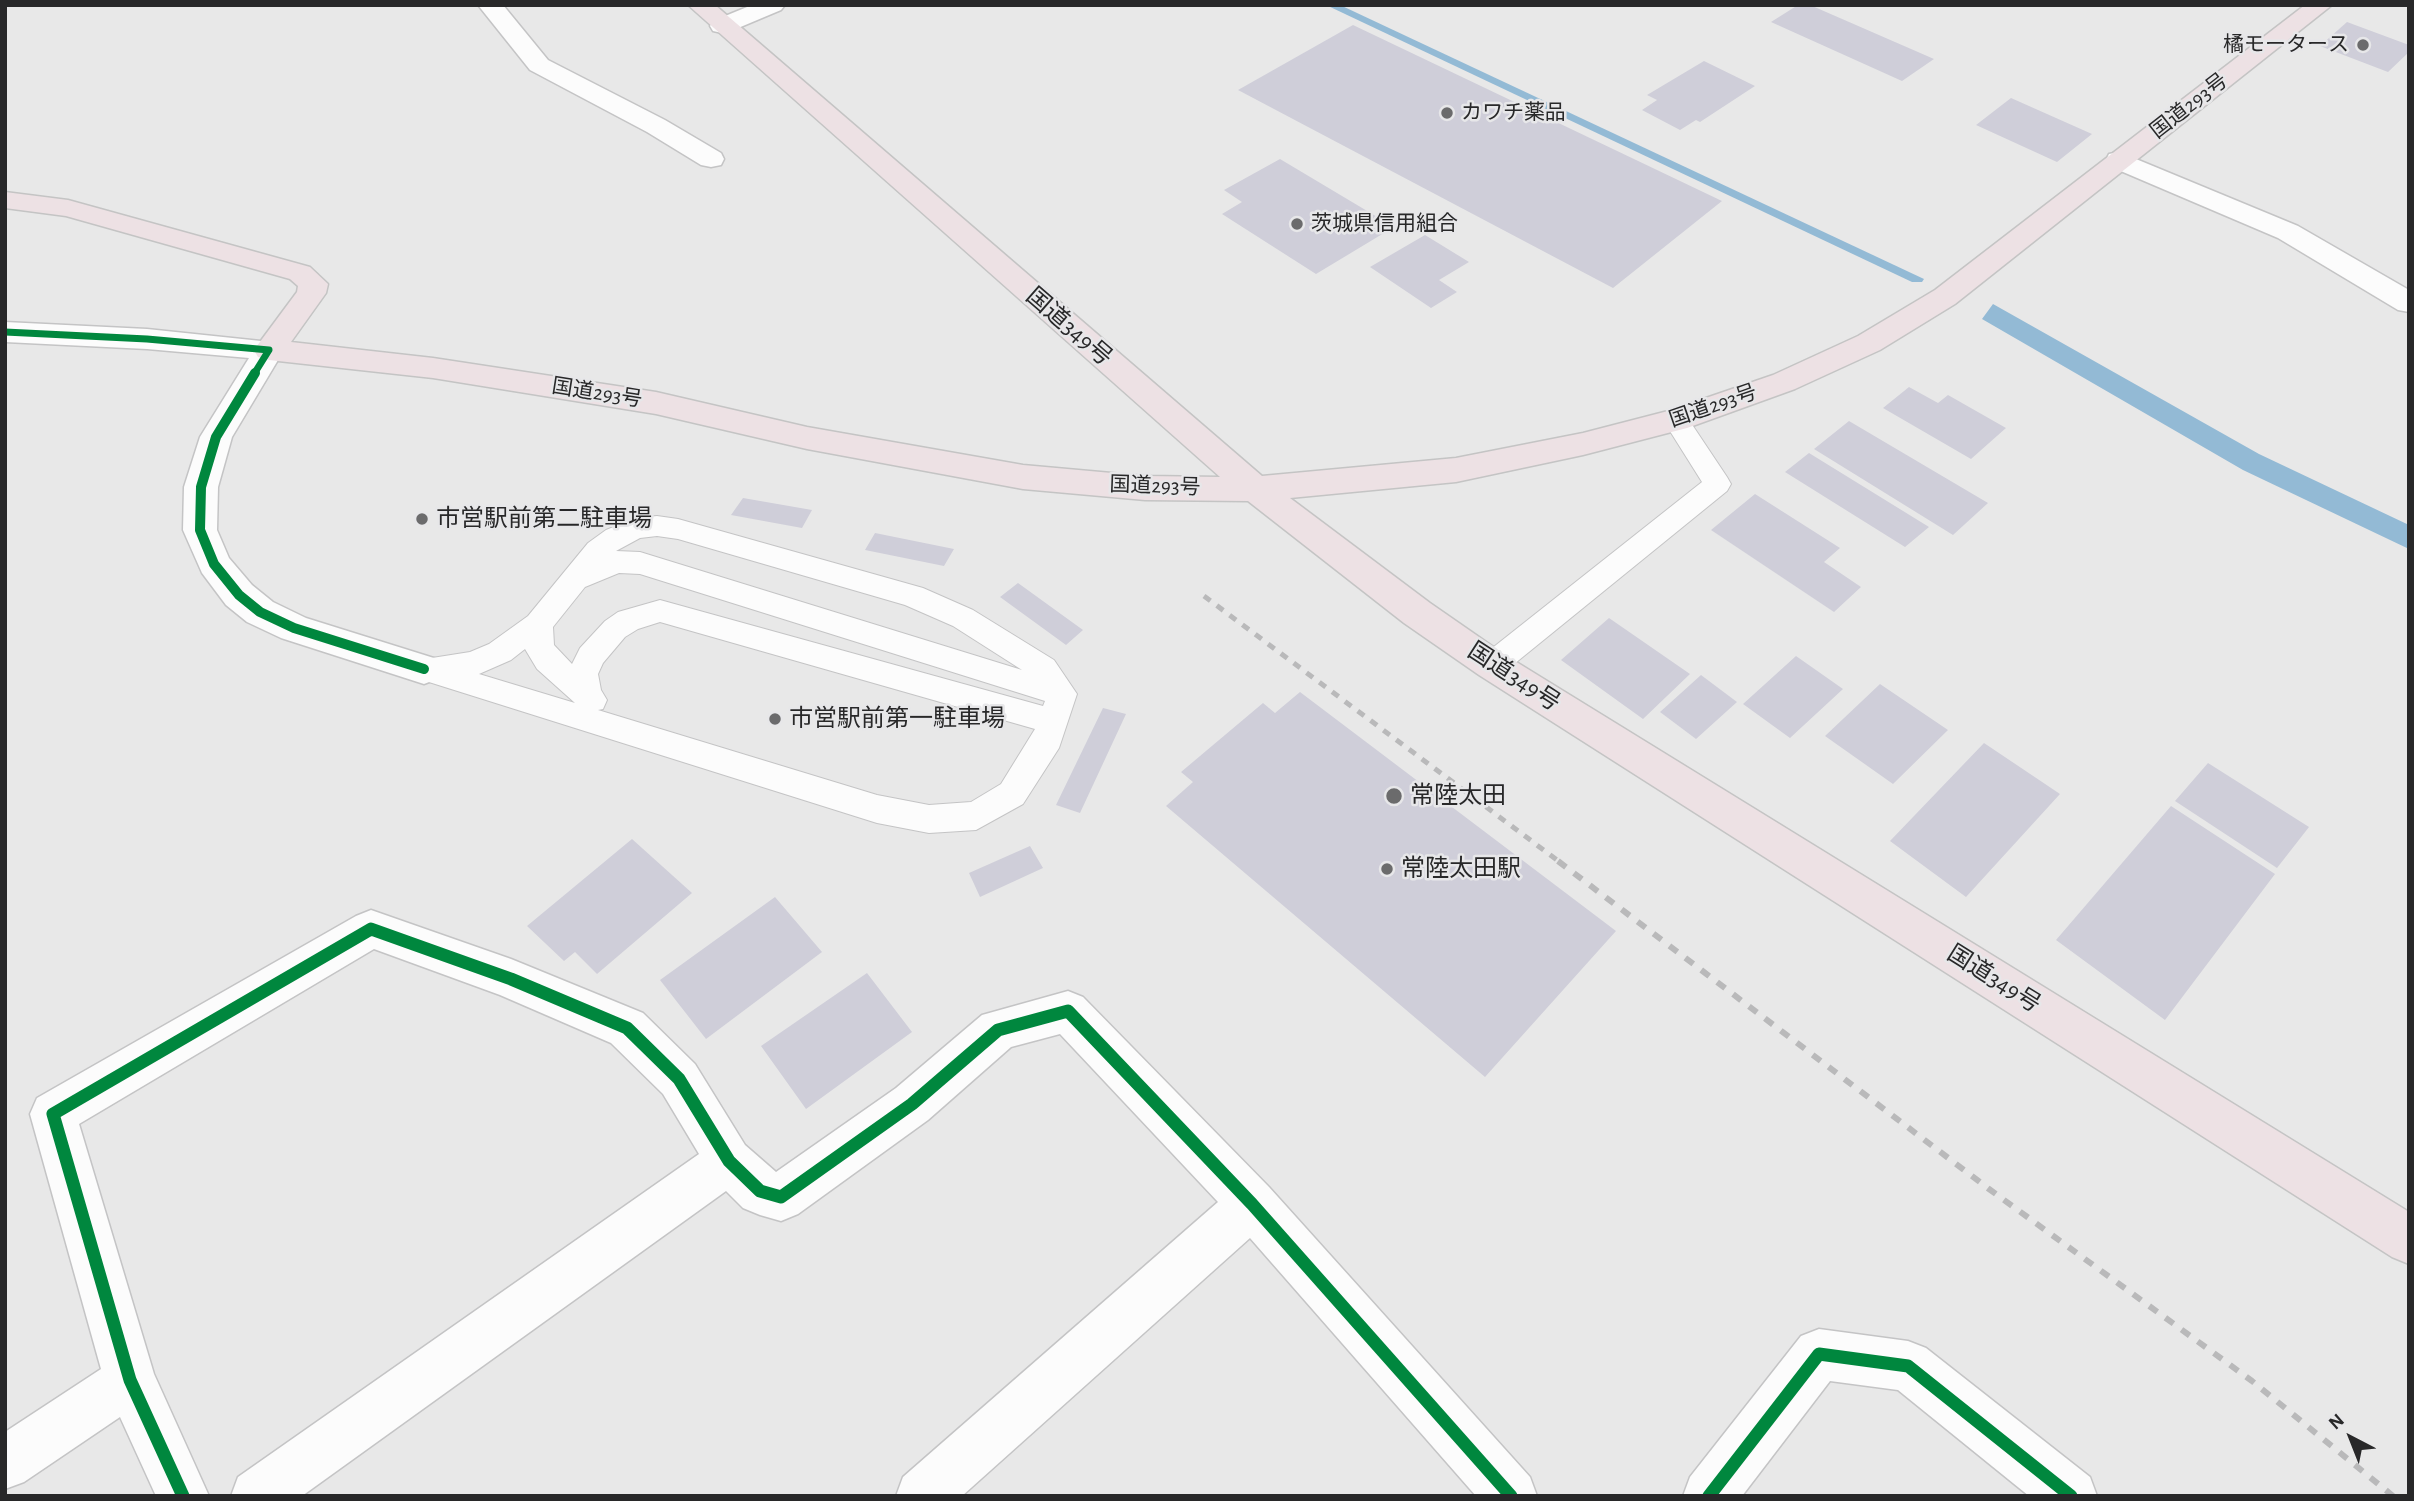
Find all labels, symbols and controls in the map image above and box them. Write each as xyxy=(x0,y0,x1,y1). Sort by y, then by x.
place label: 橘モータース xyxy=(2223,32,2349,58)
marker: 橘モータース xyxy=(2355,37,2371,53)
street label: 国道293号 xyxy=(2145,68,2233,144)
place label: カワチ薬品 xyxy=(1461,100,1566,126)
marker: カワチ薬品 xyxy=(1439,105,1455,121)
place label: 茨城県信用組合 xyxy=(1311,211,1458,237)
marker: 茨城県信用組合 xyxy=(1289,216,1305,232)
street label: 国道349号 xyxy=(1020,282,1118,372)
street label: 国道293号 xyxy=(550,373,644,413)
street label: 国道293号 xyxy=(1666,379,1760,433)
street label: 国道293号 xyxy=(1109,472,1201,500)
place label: 市営駅前第二駐車場 xyxy=(436,505,652,533)
marker: 市営駅前第二駐車場 xyxy=(414,511,430,527)
street label: 国道349号 xyxy=(1462,636,1566,718)
place label: 市営駅前第一駐車場 xyxy=(789,705,1005,733)
marker: 市営駅前第一駐車場 xyxy=(767,711,783,727)
place label: 常陸太田 xyxy=(1410,782,1506,810)
marker: 常陸太田 xyxy=(1384,786,1404,806)
place label: 常陸太田駅 xyxy=(1401,855,1521,883)
marker: 常陸太田駅 xyxy=(1379,861,1395,877)
street label: 国道349号 xyxy=(1942,939,2046,1019)
north arrow xyxy=(2316,1403,2386,1473)
text: N xyxy=(2325,1411,2348,1434)

